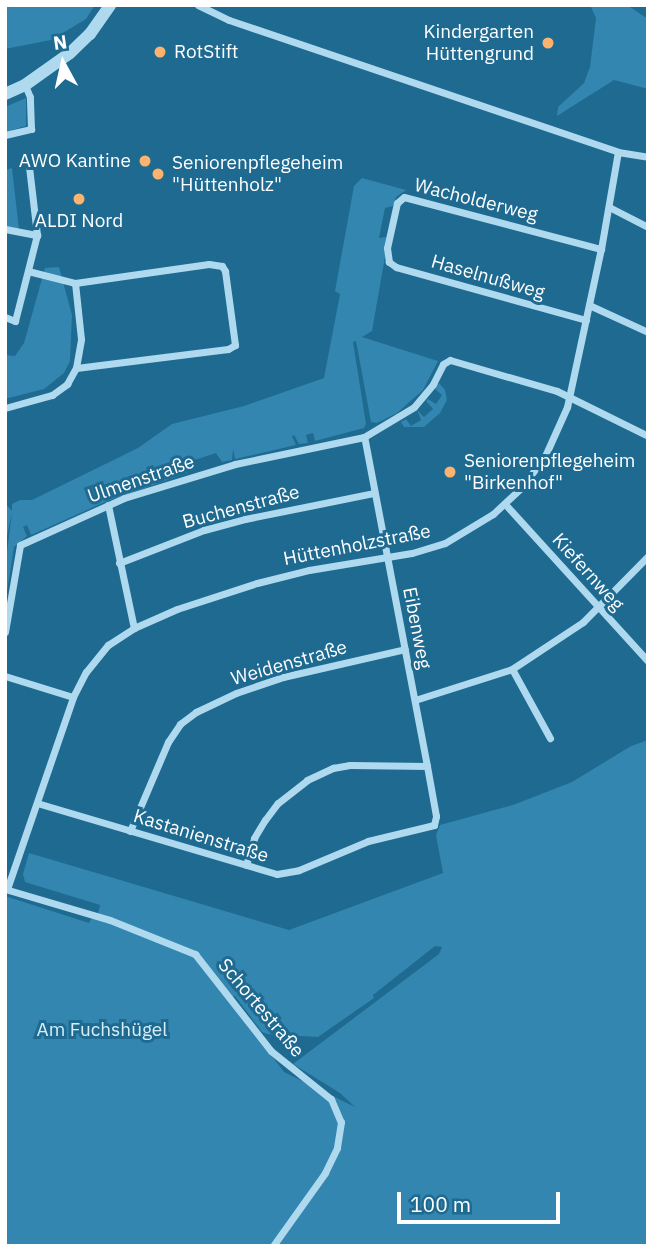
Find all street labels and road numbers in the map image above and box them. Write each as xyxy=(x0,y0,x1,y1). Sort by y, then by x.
street label: Wacholderweg xyxy=(412,174,540,226)
street label: Haselnußweg xyxy=(429,250,547,304)
street label: Ulmenstraße xyxy=(85,450,197,508)
street label: Buchenstraße xyxy=(180,480,302,534)
street label: Hüttenholzstraße xyxy=(282,520,432,570)
street label: Kiefernweg xyxy=(547,529,629,615)
street label: Eibenweg xyxy=(398,585,436,671)
street label: Weidenstraße xyxy=(228,636,350,690)
street label: Kastanienstraße xyxy=(131,805,271,867)
street label: Schortestraße xyxy=(213,954,309,1062)

